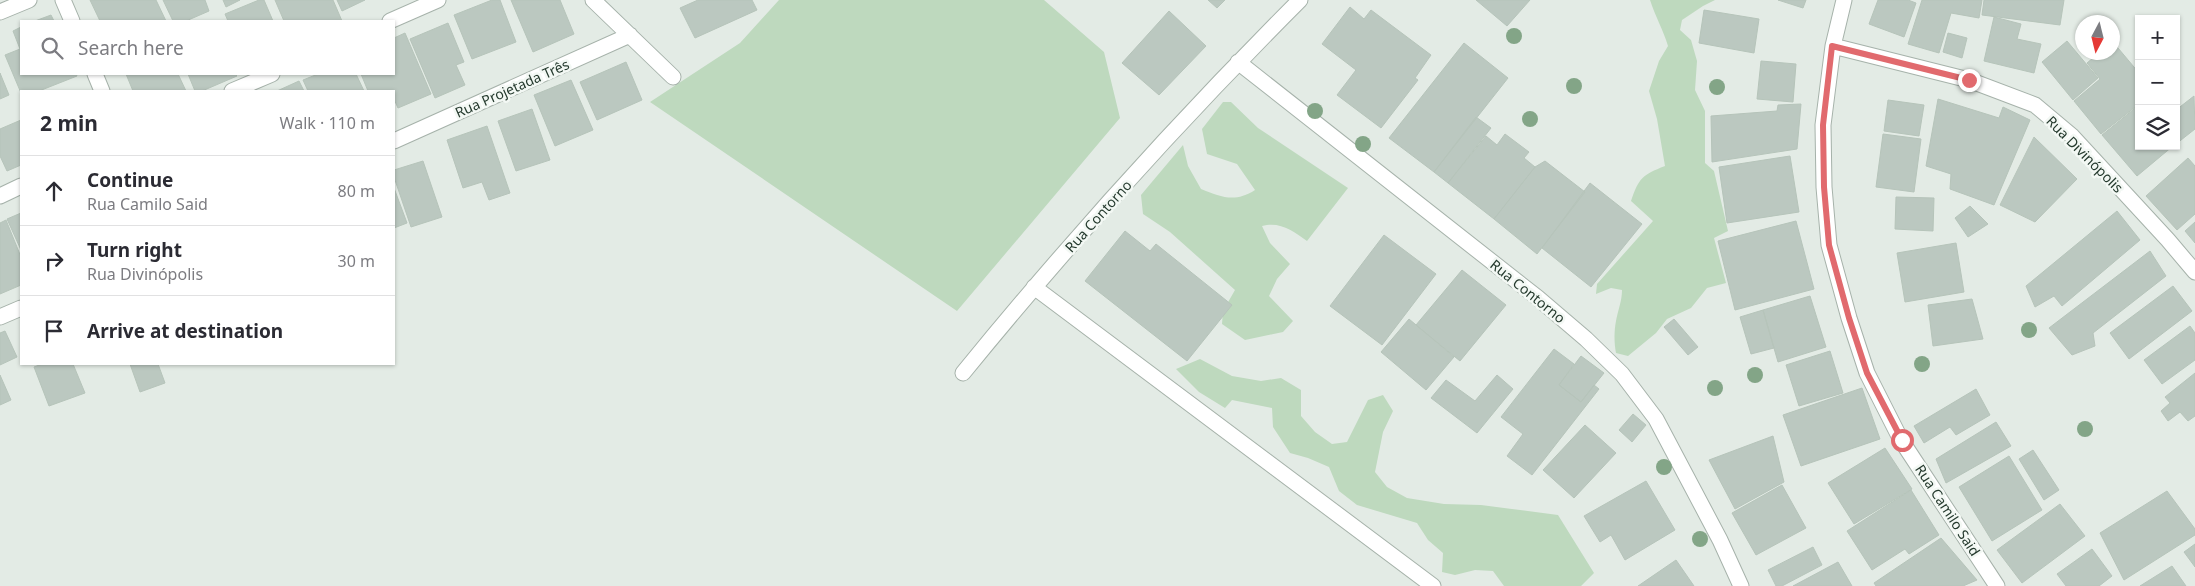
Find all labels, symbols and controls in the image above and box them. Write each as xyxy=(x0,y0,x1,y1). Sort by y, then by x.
north arrow xyxy=(2075,15,2120,60)
map controls xyxy=(2135,15,2180,150)
button: + xyxy=(2135,15,2180,60)
search box xyxy=(20,20,395,75)
icon: search xyxy=(38,34,66,62)
text: Search here xyxy=(78,35,184,61)
street label: Rua Projetada Três xyxy=(452,54,572,122)
button: − xyxy=(2135,60,2180,105)
route end xyxy=(1958,69,1981,92)
button: layers xyxy=(2135,105,2180,150)
text: 2 min xyxy=(40,109,98,137)
street label: Rua Divinópolis xyxy=(2042,111,2128,197)
text: Walk · 110 m xyxy=(280,112,375,134)
text: Continue xyxy=(87,167,173,193)
street label: Rua Contorno xyxy=(1060,176,1136,256)
icon: ahead xyxy=(40,177,68,205)
text: 80 m xyxy=(338,180,375,202)
text: Rua Camilo Said xyxy=(87,193,208,215)
text: Turn right xyxy=(87,237,182,263)
icon: right xyxy=(40,247,68,275)
text: 30 m xyxy=(338,250,375,272)
street label: Rua Contorno xyxy=(1487,255,1569,327)
text: Rua Divinópolis xyxy=(87,263,203,285)
icon: arrive xyxy=(40,317,68,345)
text: Arrive at destination xyxy=(87,318,283,344)
route start xyxy=(1891,429,1914,452)
street label: Rua Camilo Said xyxy=(1911,460,1985,560)

